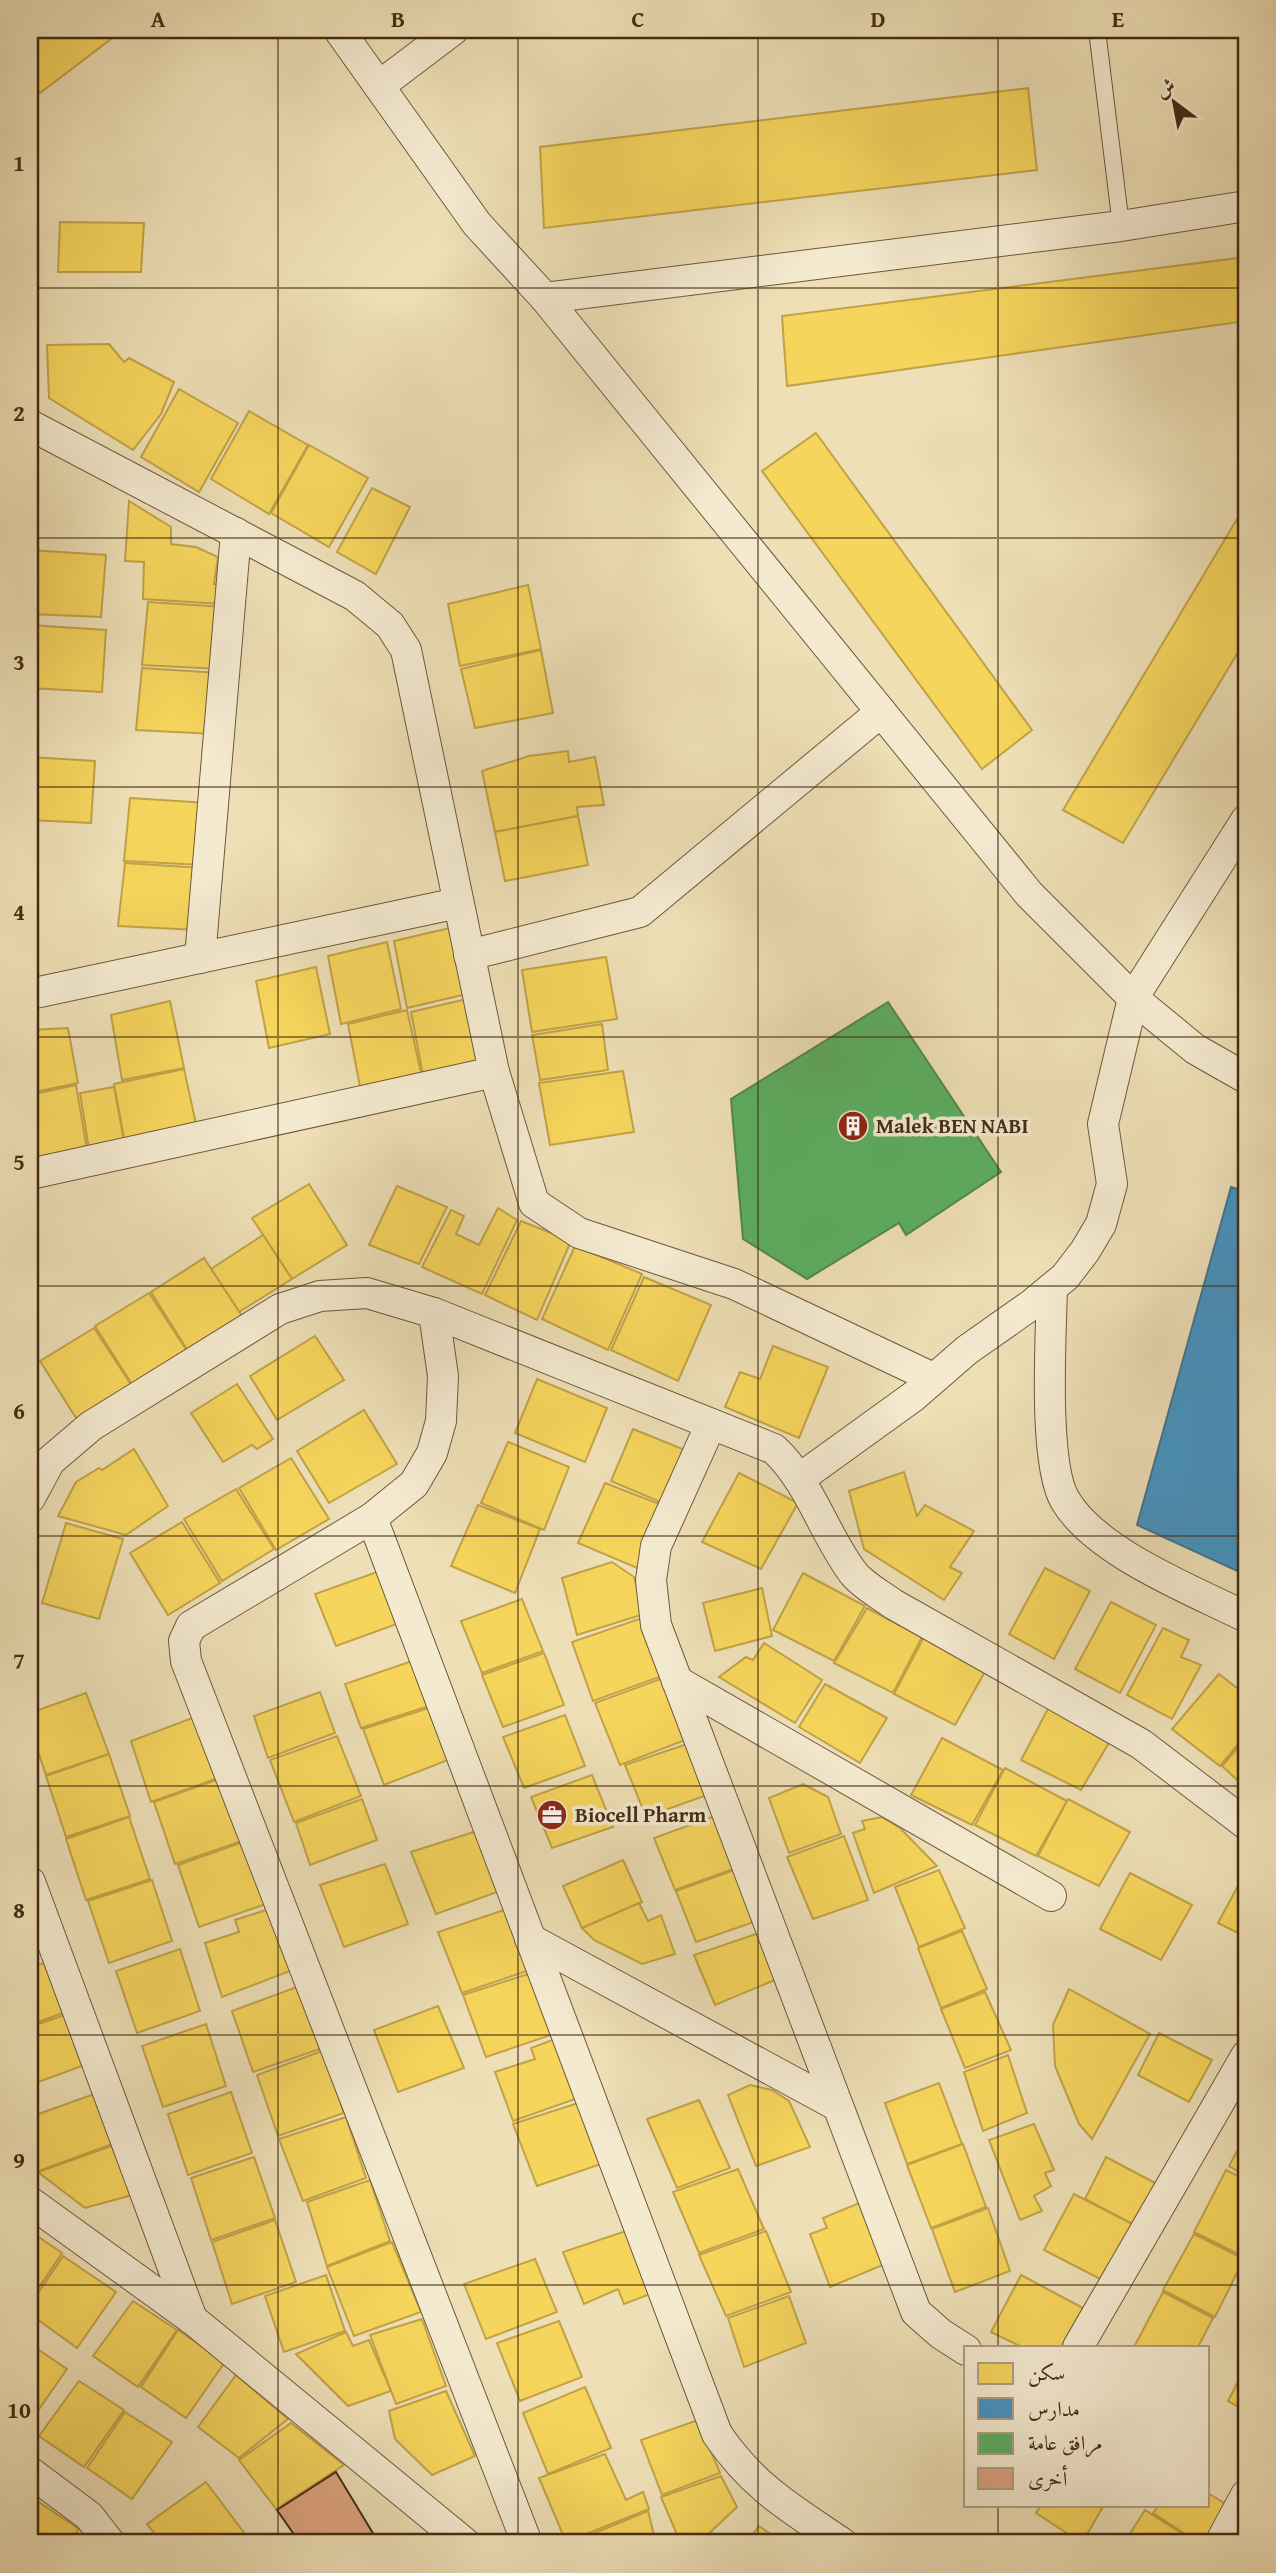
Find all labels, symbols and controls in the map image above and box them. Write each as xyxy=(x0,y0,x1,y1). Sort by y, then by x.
text: A xyxy=(151,2,166,35)
text: B xyxy=(391,2,405,35)
text: C xyxy=(631,2,645,35)
text: D xyxy=(871,2,886,35)
text: E xyxy=(1112,2,1124,35)
north arrow xyxy=(1140,66,1210,136)
text: ش xyxy=(1150,71,1180,104)
text: 1 xyxy=(13,146,25,179)
text: 2 xyxy=(13,396,25,429)
text: 3 xyxy=(13,645,25,678)
text: 4 xyxy=(13,895,25,928)
building icon: Malek BEN NABI xyxy=(836,1109,870,1143)
place label: Malek BEN NABI xyxy=(876,1110,1029,1141)
text: 5 xyxy=(13,1145,25,1178)
text: 6 xyxy=(13,1394,25,1427)
text: 7 xyxy=(13,1644,25,1677)
office icon: Biocell Pharm xyxy=(535,1798,569,1832)
place label: Biocell Pharm xyxy=(575,1799,706,1830)
text: 8 xyxy=(13,1893,25,1926)
text: 9 xyxy=(13,2143,25,2176)
legend xyxy=(964,2346,1210,2506)
text: سكن xyxy=(1028,2357,1065,2388)
text: 10 xyxy=(7,2393,31,2426)
text: مدارس xyxy=(1028,2393,1080,2424)
text: مرافق عامة xyxy=(1028,2427,1102,2458)
text: أخرى xyxy=(1028,2463,1067,2494)

